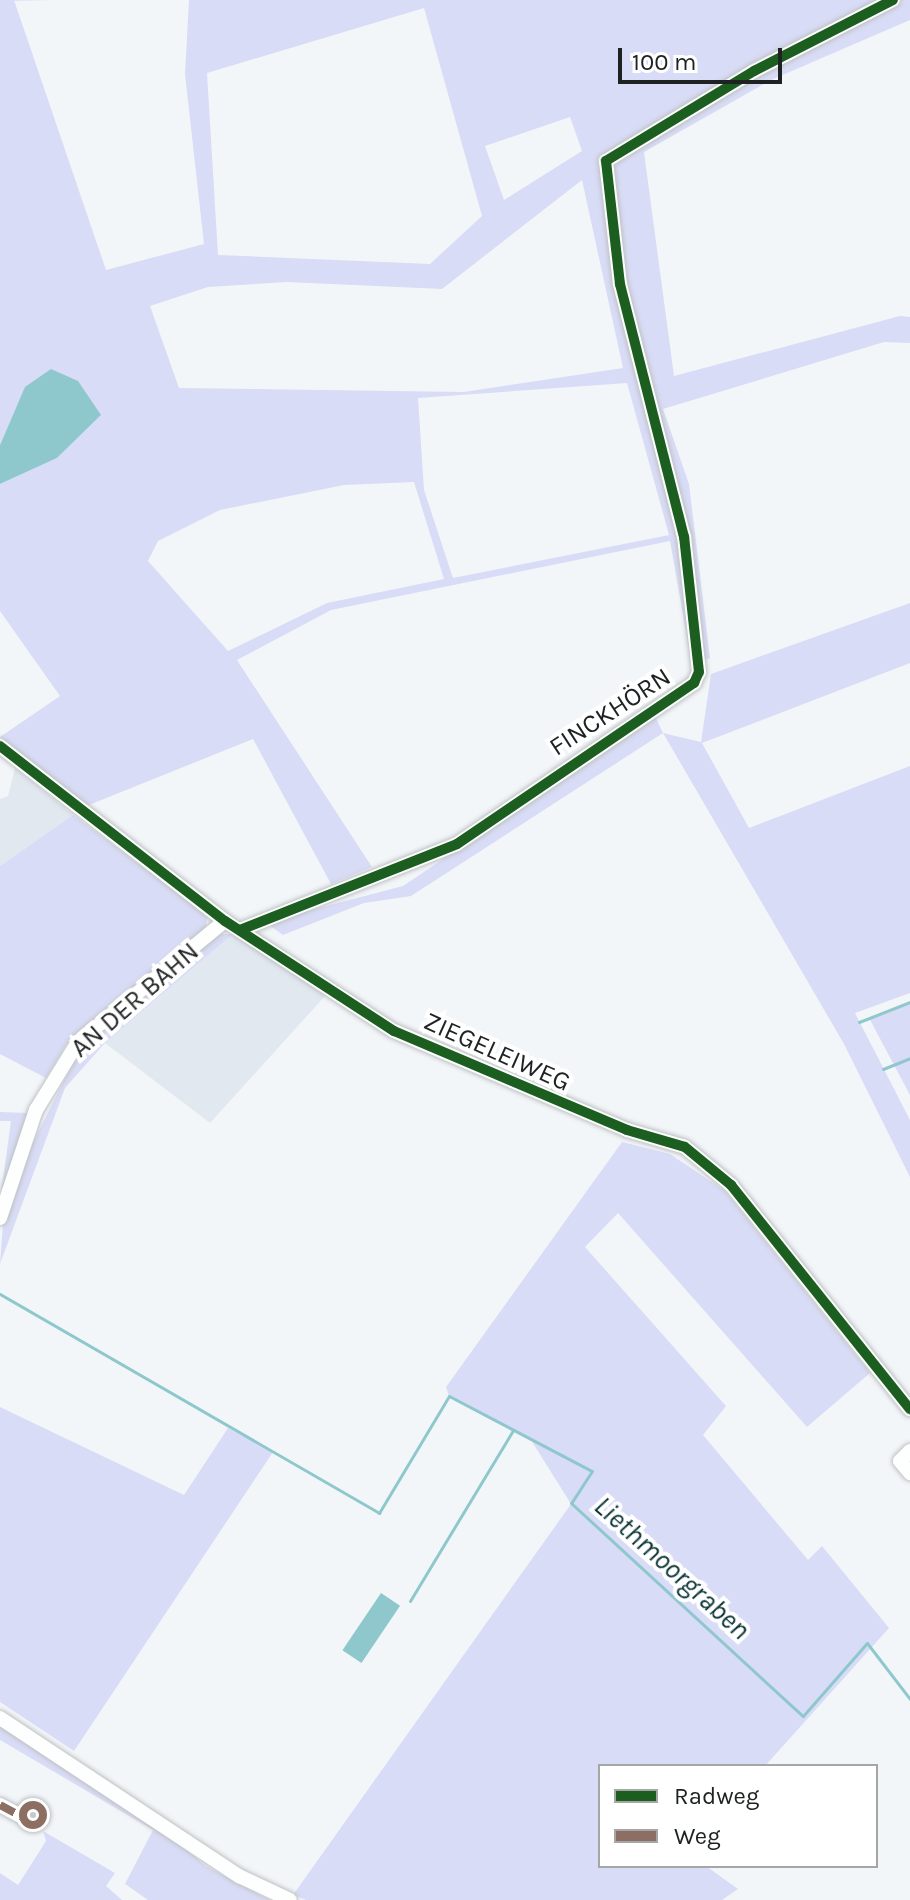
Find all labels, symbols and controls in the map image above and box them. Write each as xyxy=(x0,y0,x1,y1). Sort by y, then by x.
scale bar xyxy=(622,32,786,82)
text: 100 m xyxy=(632,48,697,76)
street label: FINCKHÖRN xyxy=(544,661,676,763)
street label: AN DER BAHN xyxy=(65,936,205,1064)
street label: ZIEGELEIWEG xyxy=(419,1006,575,1098)
water label: Liethmoorgraben xyxy=(587,1489,757,1647)
legend xyxy=(598,1764,878,1868)
text: Radweg xyxy=(674,1782,759,1810)
text: Weg xyxy=(674,1822,721,1850)

